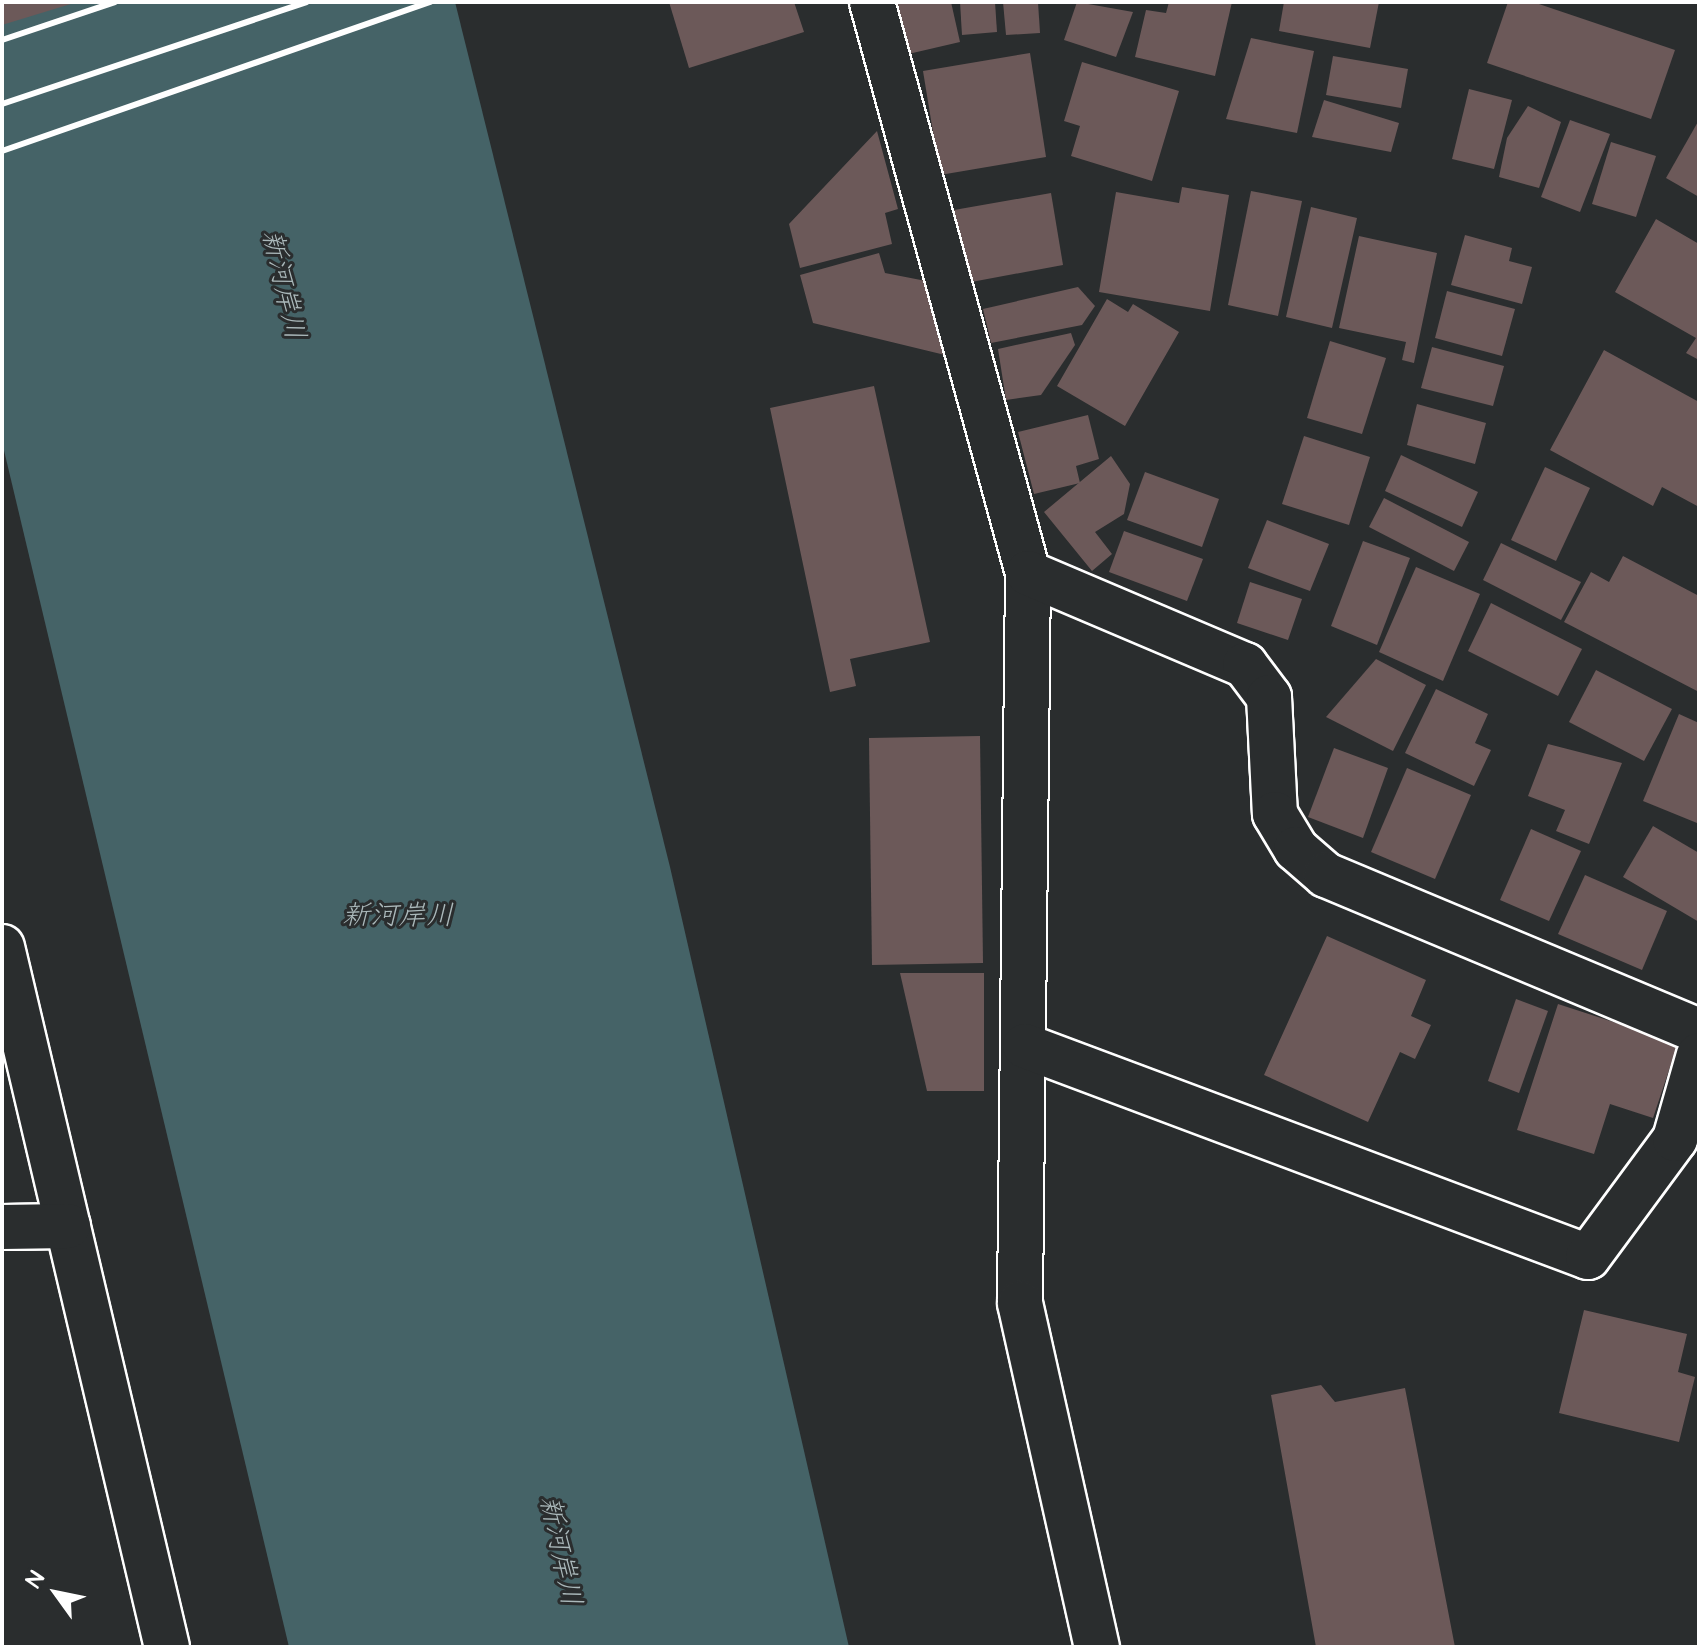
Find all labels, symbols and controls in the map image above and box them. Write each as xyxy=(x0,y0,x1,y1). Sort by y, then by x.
water label: 新河岸川 xyxy=(254,227,312,343)
water label: 新河岸川 xyxy=(342,899,454,933)
water label: 新河岸川 xyxy=(532,1493,588,1609)
north arrow xyxy=(16,1553,96,1633)
text: N xyxy=(19,1565,52,1594)

